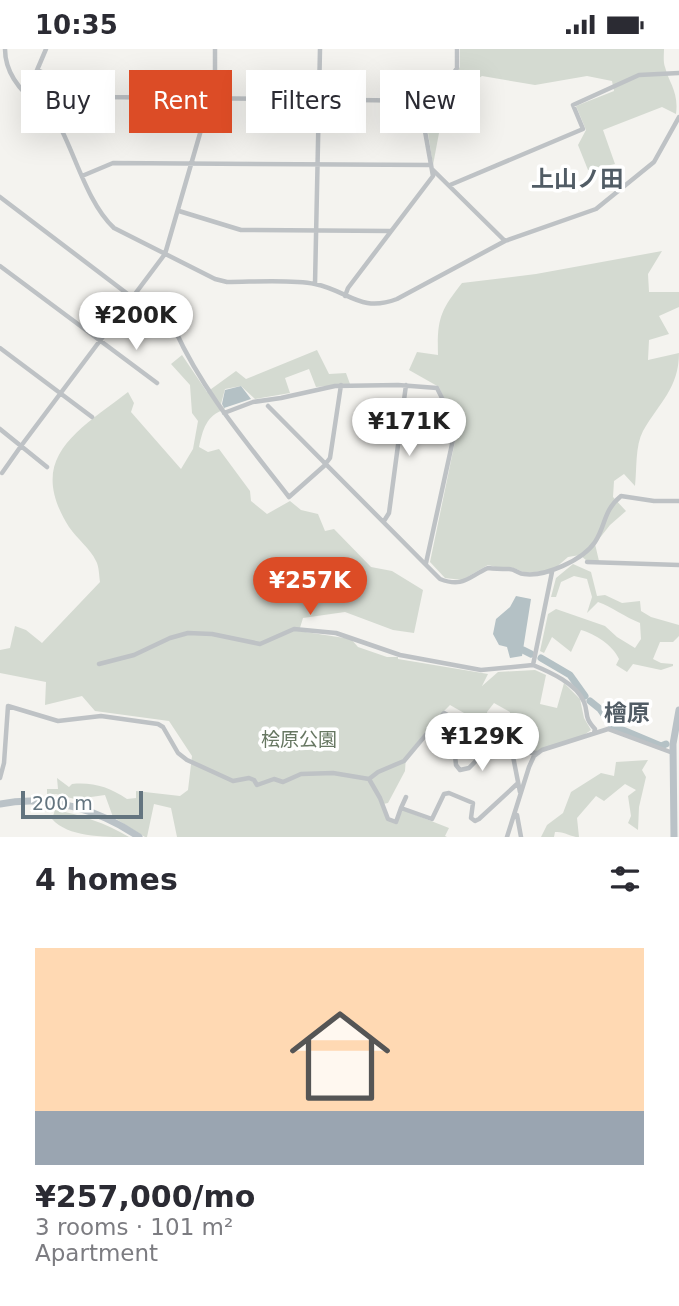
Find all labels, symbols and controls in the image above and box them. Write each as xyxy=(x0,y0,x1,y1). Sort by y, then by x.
text: 10:35 xyxy=(35,10,118,40)
chip: Buy xyxy=(21,70,115,133)
chip: Rent xyxy=(129,70,232,133)
chip: Filters xyxy=(246,70,366,133)
chip: New xyxy=(380,70,480,133)
district label: 上山ノ田 xyxy=(531,166,623,192)
pin: ¥200K xyxy=(87,293,185,352)
text: ¥200K xyxy=(95,302,177,328)
pin: ¥171K xyxy=(360,399,458,458)
text: ¥171K xyxy=(368,408,450,434)
pin: ¥257K xyxy=(261,557,359,617)
text: ¥257K xyxy=(269,567,351,593)
district label: 檜原 xyxy=(604,700,650,726)
pin: ¥129K xyxy=(433,713,531,773)
text: ¥129K xyxy=(441,723,523,749)
park label: 桧原公園 xyxy=(261,728,337,750)
scale bar xyxy=(21,788,144,820)
text: 200 m xyxy=(32,792,93,814)
icon: filters xyxy=(606,860,644,898)
text: 4 homes xyxy=(35,862,178,897)
icon: home xyxy=(277,993,403,1119)
text: ¥257,000/mo xyxy=(35,1179,255,1214)
text: 3 rooms · 101 m² xyxy=(35,1214,233,1240)
text: Apartment xyxy=(35,1240,158,1266)

